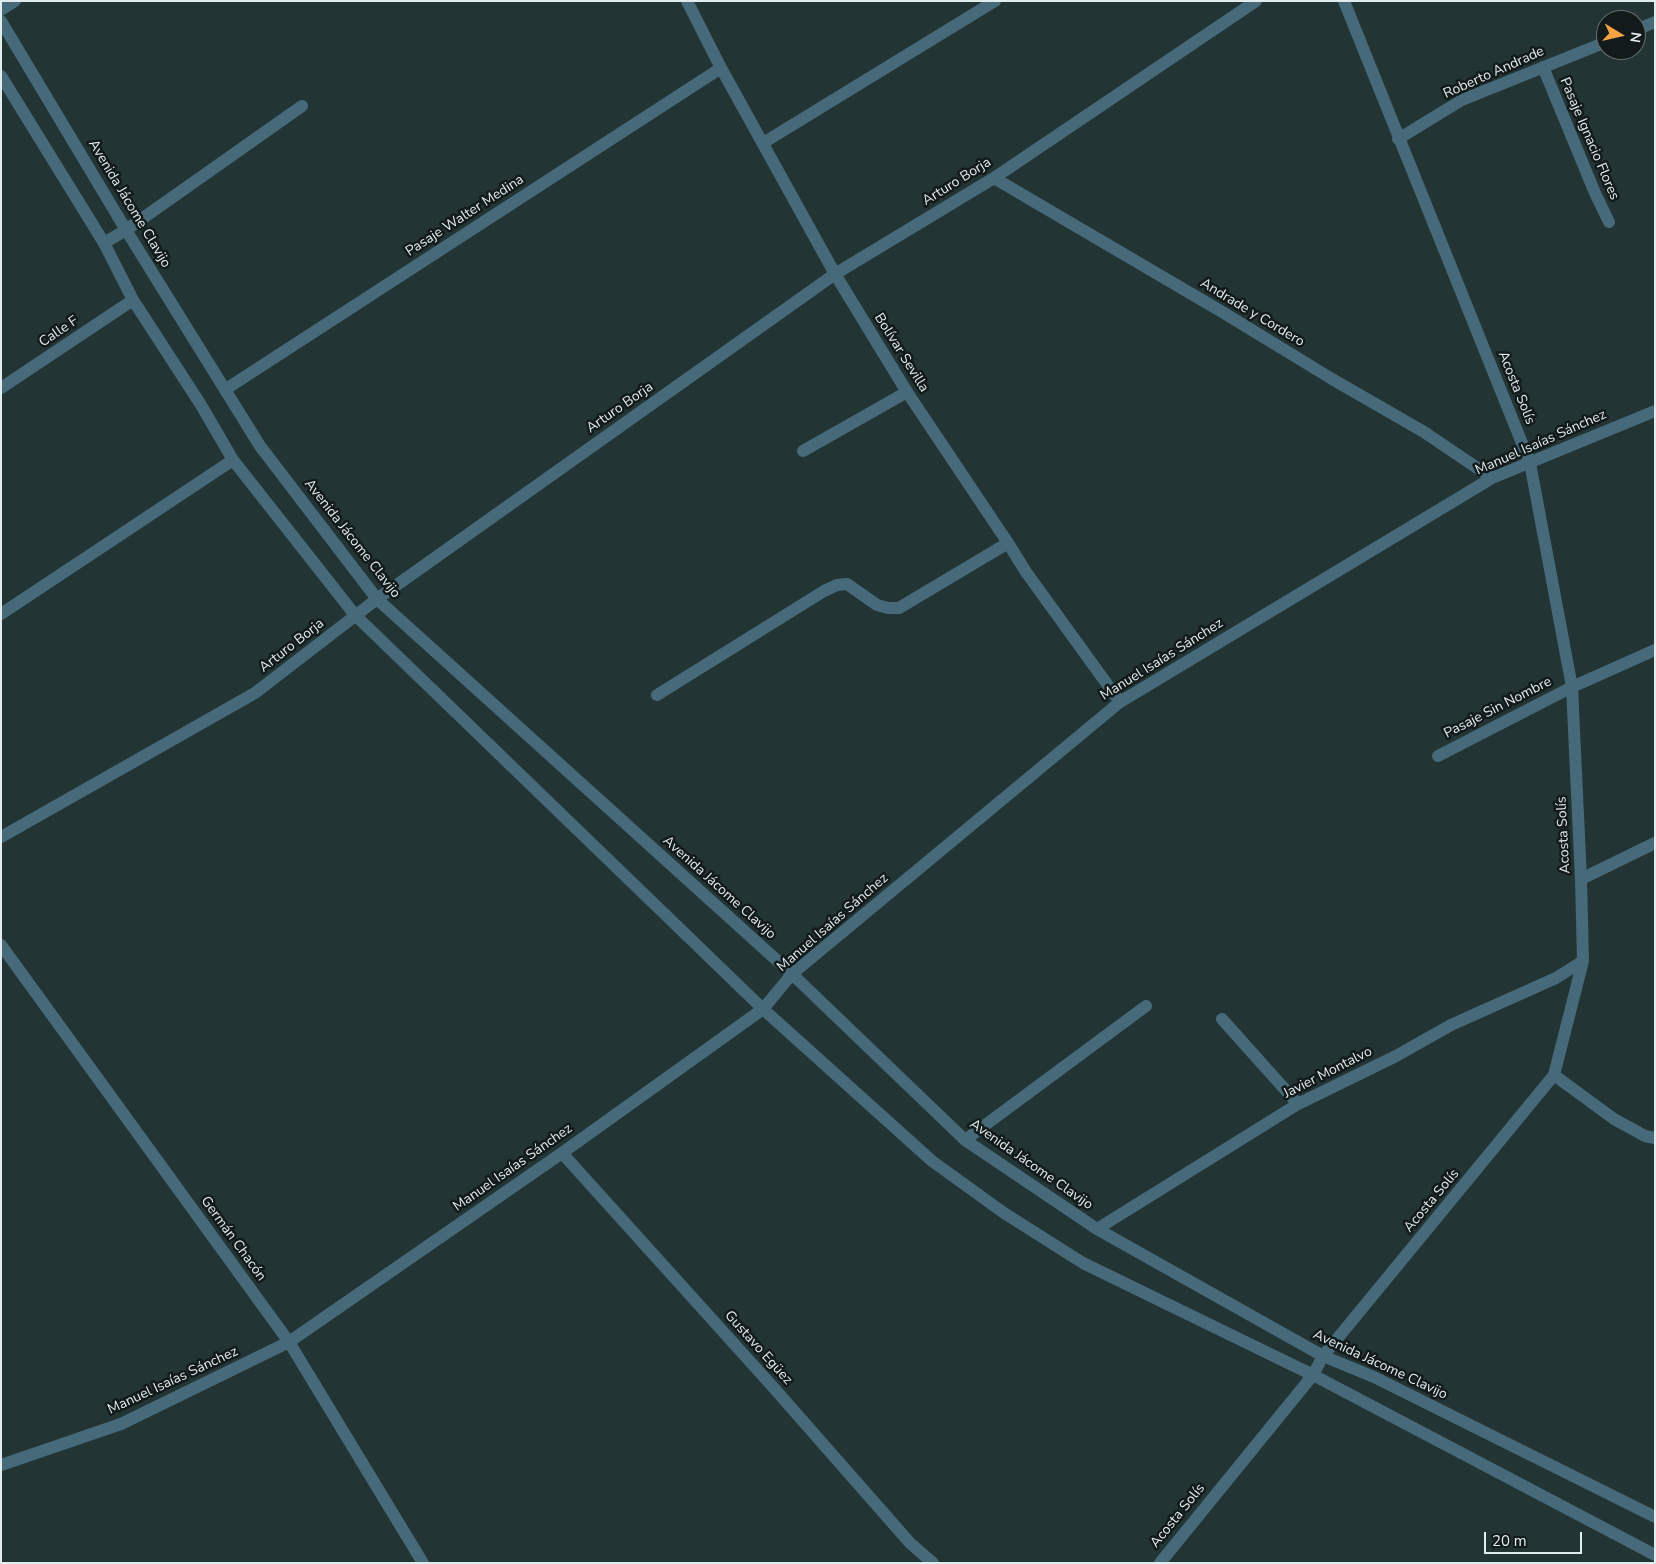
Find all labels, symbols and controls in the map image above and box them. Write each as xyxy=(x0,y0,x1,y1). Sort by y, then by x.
north arrow xyxy=(1596,10,1646,60)
text: N xyxy=(1625,31,1646,44)
street label: Roberto Andrade xyxy=(1441,43,1547,103)
street label: Pasaje Ignacio Flores xyxy=(1556,75,1622,203)
street label: Avenida Jácome Clavijo xyxy=(84,137,174,271)
street label: Arturo Borja xyxy=(920,154,994,210)
street label: Pasaje Walter Medina xyxy=(403,171,527,261)
street label: Andrade y Cordero xyxy=(1197,275,1307,351)
street label: Bolívar Sevilla xyxy=(870,310,932,396)
street label: Calle F xyxy=(36,313,82,351)
street label: Acosta Solís xyxy=(1494,349,1538,427)
street label: Arturo Borja xyxy=(583,379,657,437)
street label: Manuel Isaías Sánchez xyxy=(1473,407,1609,479)
street label: Avenida Jácome Clavijo xyxy=(300,476,404,602)
street label: Arturo Borja xyxy=(256,615,328,677)
street label: Manuel Isaías Sánchez xyxy=(1098,615,1226,705)
street label: Pasaje Sin Nombre xyxy=(1441,674,1555,742)
street label: Acosta Solís xyxy=(1554,796,1574,874)
street label: Avenida Jácome Clavijo xyxy=(659,833,779,943)
street label: Manuel Isaías Sánchez xyxy=(774,870,892,976)
street label: Javier Montalvo xyxy=(1281,1043,1375,1103)
street label: Avenida Jácome Clavijo xyxy=(966,1116,1096,1214)
street label: Manuel Isaías Sánchez xyxy=(450,1121,576,1215)
street label: Acosta Solís xyxy=(1401,1166,1463,1236)
street label: Germán Chacón xyxy=(197,1193,269,1285)
street label: Gustavo Egüez xyxy=(720,1308,796,1388)
street label: Avenida Jácome Clavijo xyxy=(1310,1326,1450,1404)
street label: Manuel Isaías Sánchez xyxy=(105,1343,241,1419)
street label: Acosta Solís xyxy=(1147,1481,1209,1551)
scale bar xyxy=(1486,1522,1584,1554)
text: 20 m xyxy=(1492,1531,1527,1551)

